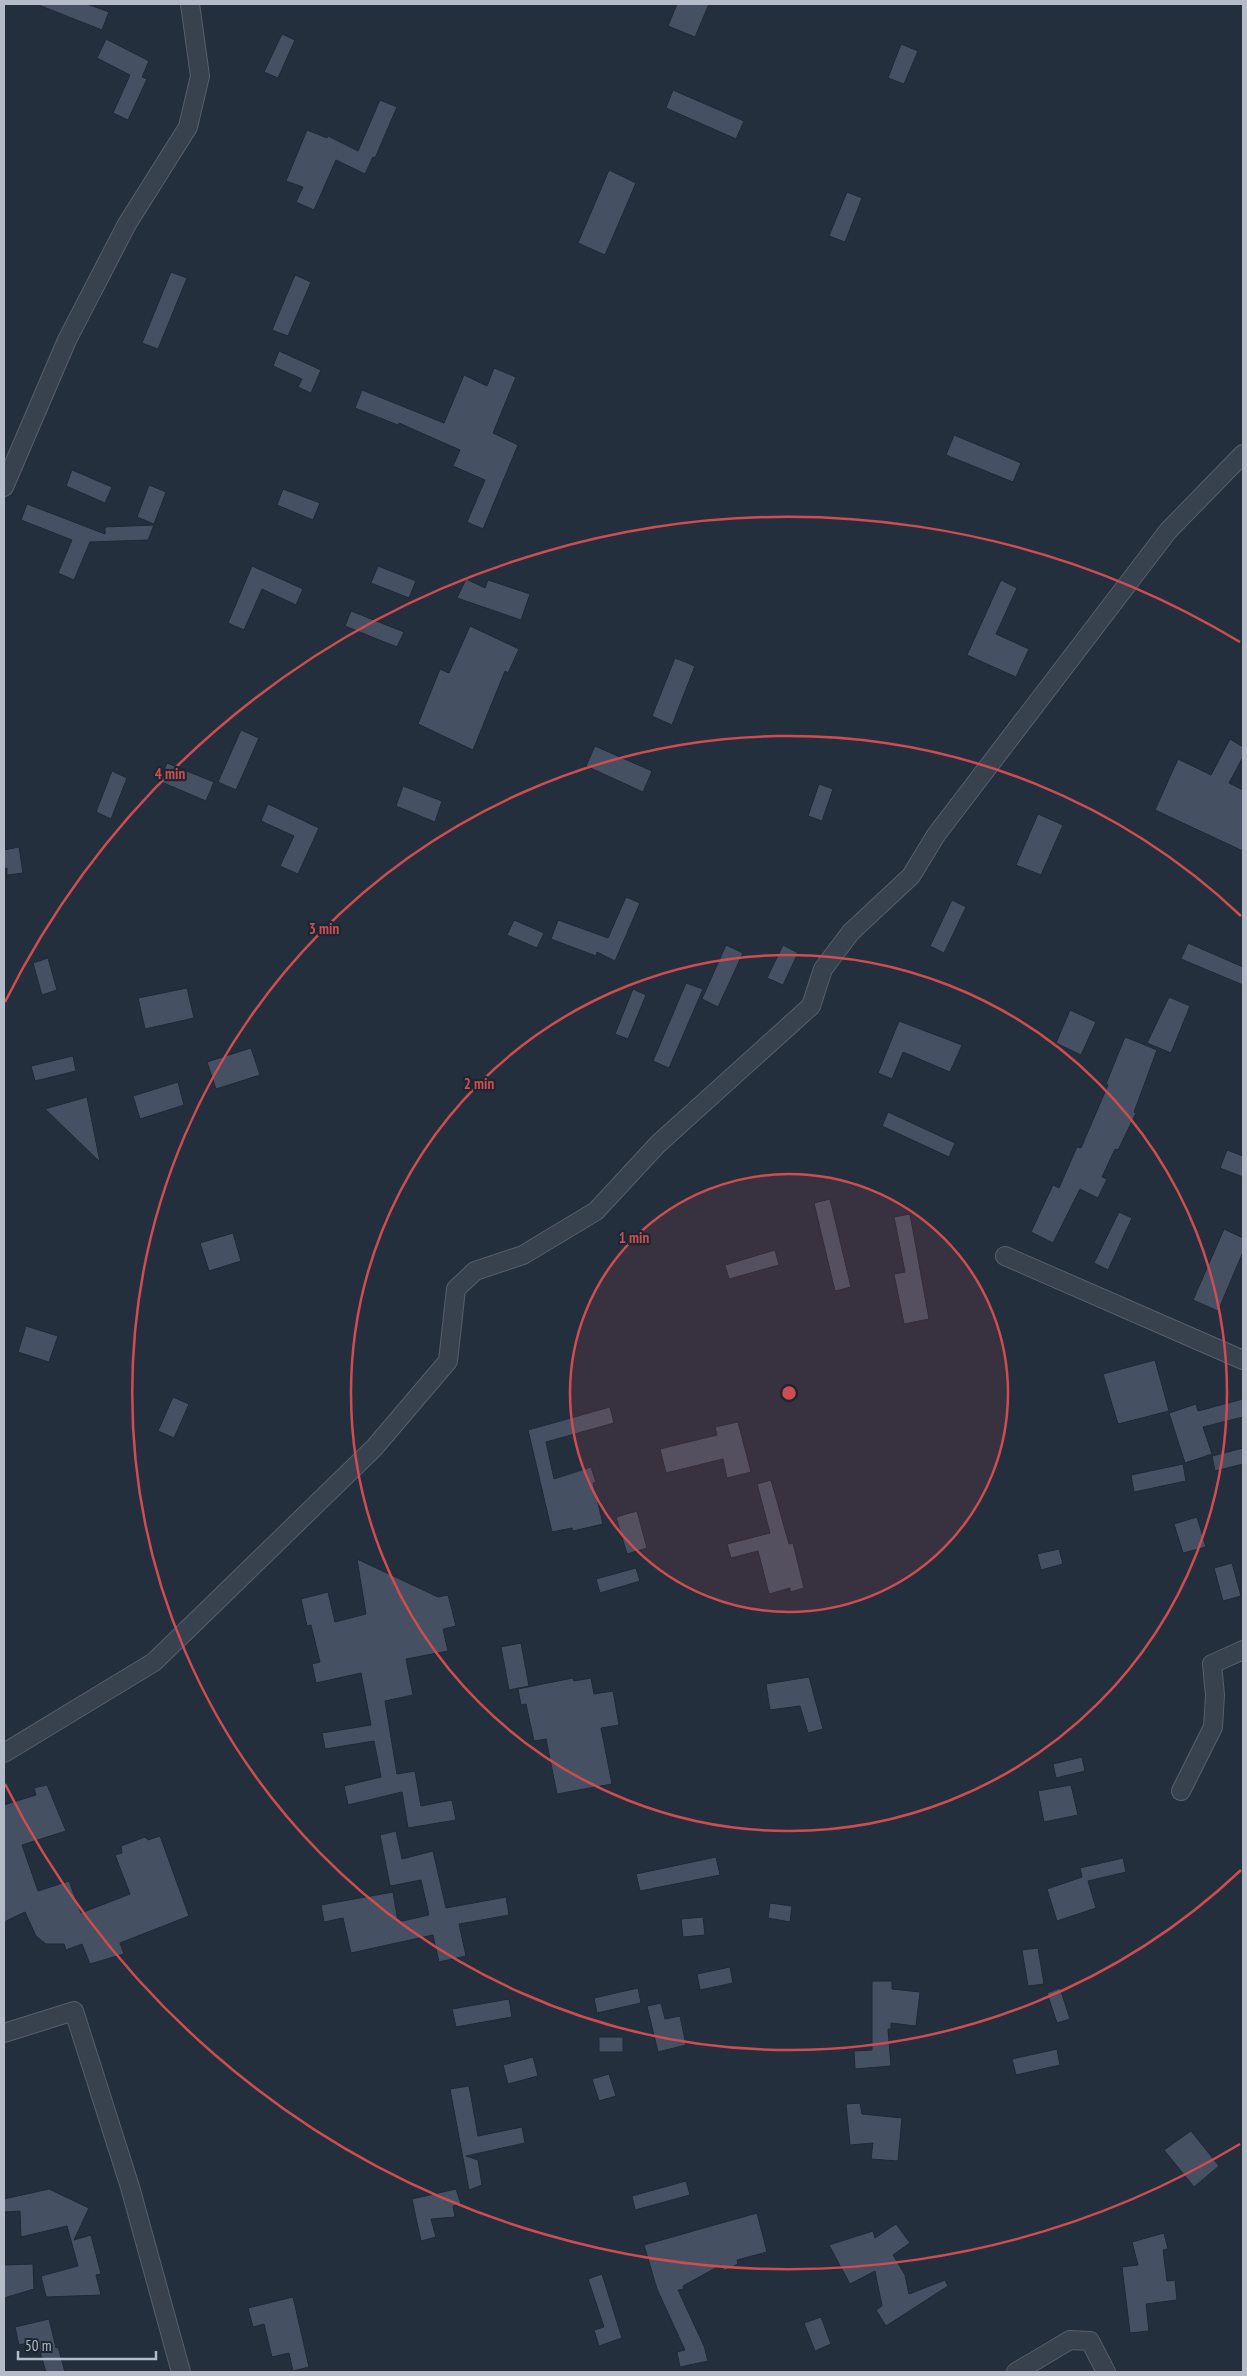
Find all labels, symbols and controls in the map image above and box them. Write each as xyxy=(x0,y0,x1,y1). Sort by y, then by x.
text: 4 min xyxy=(155,764,185,783)
text: 3 min xyxy=(309,919,339,938)
text: 2 min xyxy=(464,1074,494,1093)
text: 1 min xyxy=(619,1228,649,1247)
centre of rings xyxy=(780,1384,798,1402)
scale bar xyxy=(18,2328,155,2360)
text: 50 m xyxy=(25,2336,51,2355)

